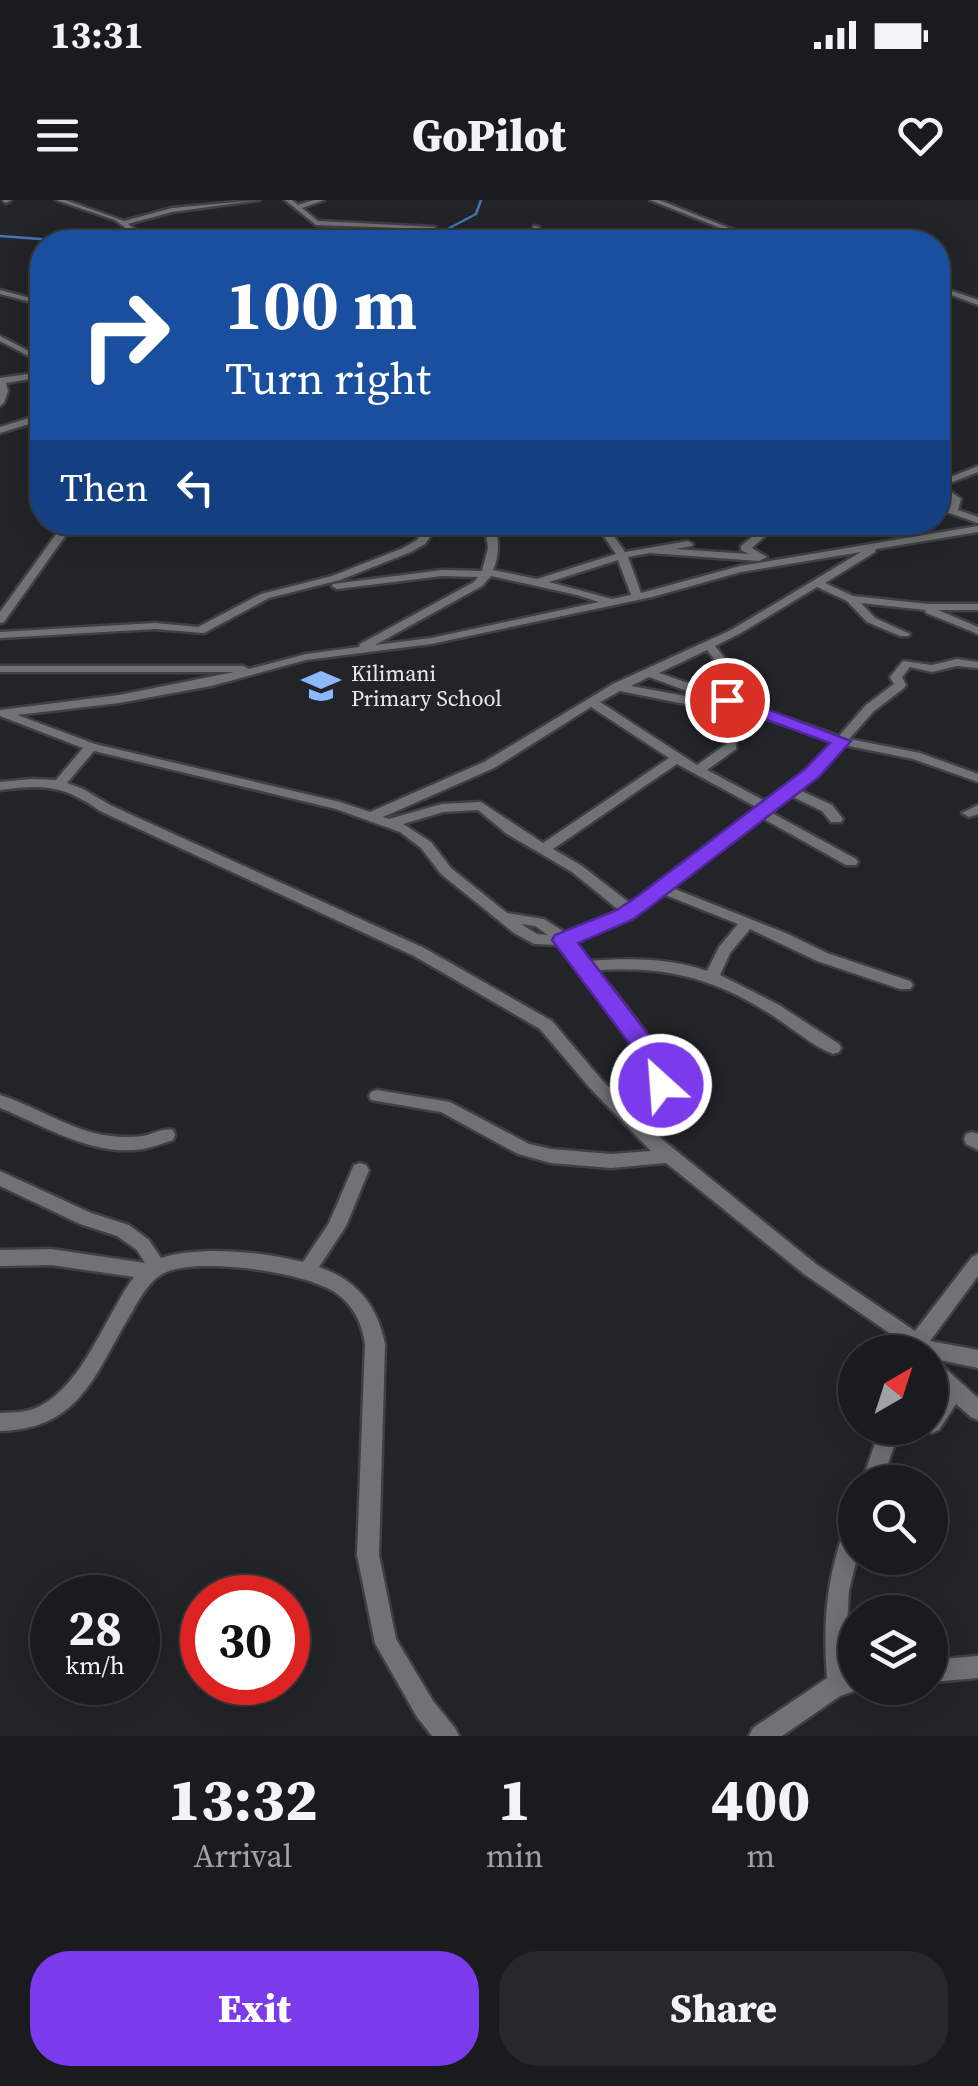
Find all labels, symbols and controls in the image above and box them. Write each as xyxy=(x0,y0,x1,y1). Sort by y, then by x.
text: 13:31 xyxy=(50,9,144,61)
text: GoPilot xyxy=(412,104,566,166)
icon: menu xyxy=(30,108,85,163)
icon: heart xyxy=(893,108,948,163)
text: 100 m xyxy=(225,256,417,352)
icon: right xyxy=(60,270,190,400)
text: Turn right xyxy=(225,347,431,409)
icon: left xyxy=(168,460,223,515)
text: Then xyxy=(60,462,148,514)
place label: Kilimani Primary School xyxy=(351,658,502,713)
pin xyxy=(685,658,770,743)
school or university icon: Kilimani Primary School xyxy=(300,665,342,707)
icon: arrive xyxy=(700,673,755,728)
position arrow xyxy=(609,1033,713,1137)
north arrow xyxy=(838,1335,948,1445)
map controls xyxy=(838,1335,948,1705)
button: search xyxy=(838,1465,948,1575)
speed limit sign: 30 xyxy=(180,1575,310,1705)
text: 28 xyxy=(68,1593,122,1662)
button: layers xyxy=(838,1595,948,1705)
text: km/h xyxy=(65,1648,125,1682)
text: 13:32 xyxy=(168,1758,318,1840)
text: 1 xyxy=(498,1758,531,1840)
text: 400 xyxy=(711,1758,810,1840)
text: Arrival xyxy=(193,1834,292,1878)
text: min xyxy=(486,1834,543,1878)
text: m xyxy=(746,1834,775,1878)
button: Exit xyxy=(30,1951,479,2066)
button: Share xyxy=(499,1951,948,2066)

